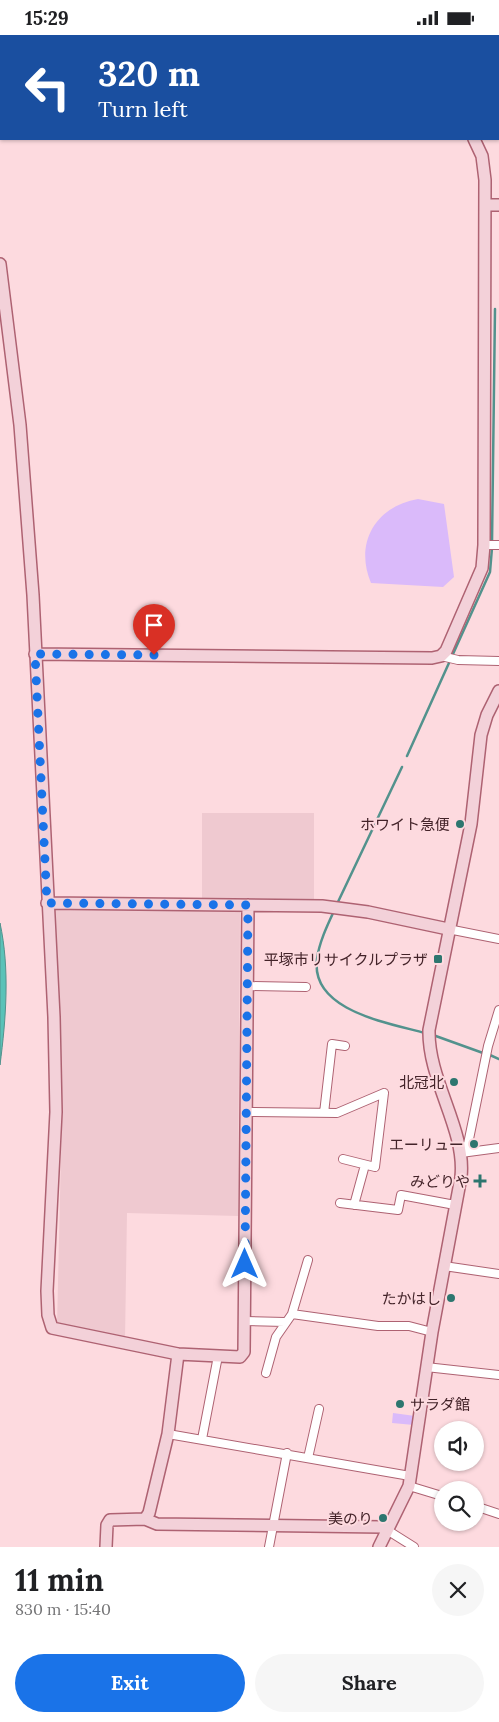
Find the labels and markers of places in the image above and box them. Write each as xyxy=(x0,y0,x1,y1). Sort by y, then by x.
pin xyxy=(133,604,175,655)
place label: ホワイト急便 xyxy=(360,815,450,834)
marker: ホワイト急便 xyxy=(454,818,466,830)
place label: 平塚市リサイクルプラザ xyxy=(264,950,428,969)
marker: 平塚市リサイクルプラザ xyxy=(432,953,444,965)
place label: 北冠北 xyxy=(399,1073,444,1092)
marker: 北冠北 xyxy=(448,1076,460,1088)
place label: エーリュー xyxy=(389,1135,464,1154)
marker: エーリュー xyxy=(468,1138,480,1150)
place label: みどりや xyxy=(410,1172,470,1191)
marker: みどりや xyxy=(474,1175,486,1187)
place label: たかはし xyxy=(382,1289,441,1308)
marker: たかはし xyxy=(445,1292,457,1304)
place label: サラダ館 xyxy=(410,1395,470,1414)
marker: サラダ館 xyxy=(394,1398,406,1410)
place label: 美のり xyxy=(328,1509,373,1528)
marker: 美のり xyxy=(377,1512,389,1524)

